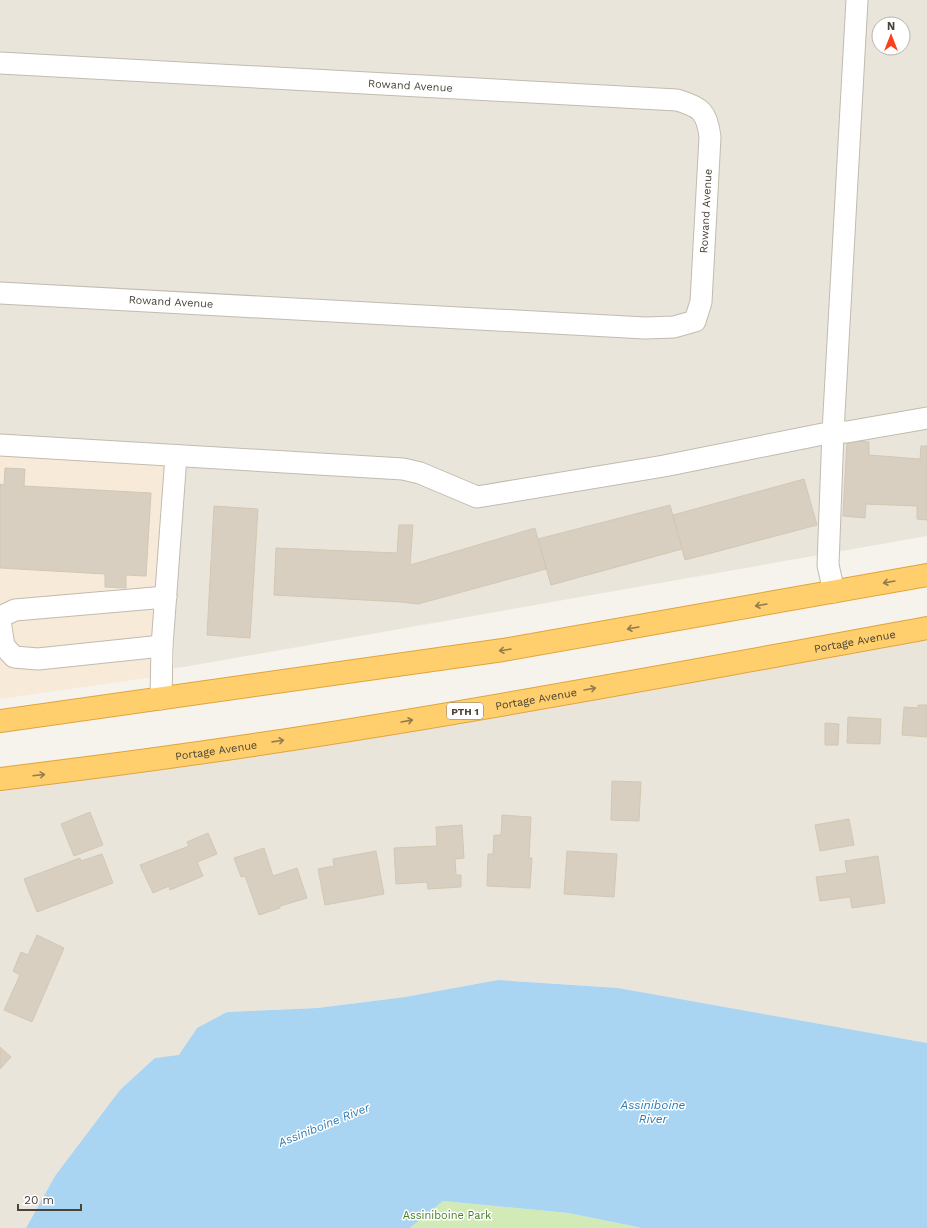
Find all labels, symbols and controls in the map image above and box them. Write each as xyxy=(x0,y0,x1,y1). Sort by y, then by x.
north arrow xyxy=(871,16,911,56)
text: N xyxy=(887,20,895,33)
street label: Rowand Avenue xyxy=(368,77,453,94)
street label: Rowand Avenue xyxy=(697,168,715,254)
street label: Rowand Avenue xyxy=(128,293,214,311)
one-way arrow xyxy=(882,579,895,587)
one-way arrow xyxy=(754,601,767,609)
one-way arrow xyxy=(626,624,639,632)
street label: Portage Avenue xyxy=(813,627,897,655)
one-way arrow xyxy=(498,646,511,654)
one-way arrow xyxy=(583,684,596,692)
street label: Portage Avenue xyxy=(494,685,578,712)
road number: PTH 1 xyxy=(447,703,483,719)
one-way arrow xyxy=(400,717,413,725)
one-way arrow xyxy=(271,737,284,745)
street label: Portage Avenue xyxy=(174,738,258,763)
one-way arrow xyxy=(32,771,45,778)
water label: Assiniboine River xyxy=(620,1098,686,1126)
water label: Assiniboine River xyxy=(275,1100,373,1150)
scale bar xyxy=(18,1186,81,1212)
text: 20 m xyxy=(24,1193,54,1207)
park label: Assiniboine Park xyxy=(403,1209,491,1222)

